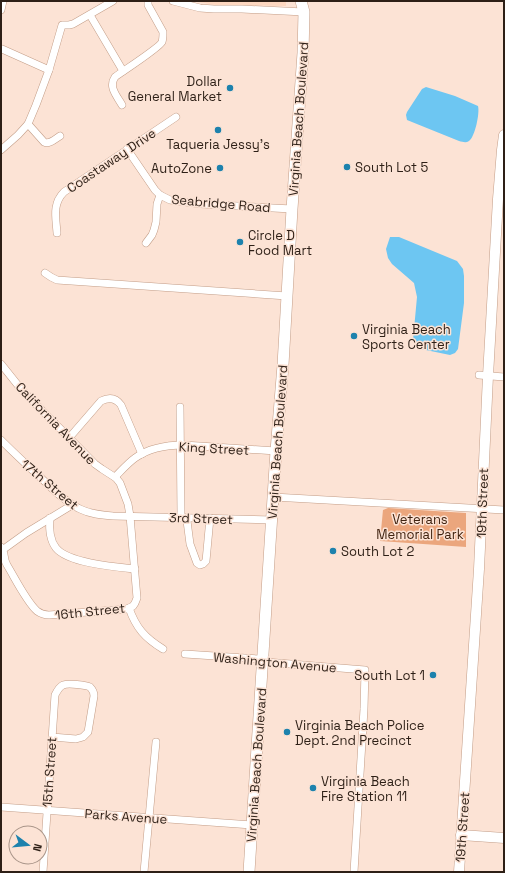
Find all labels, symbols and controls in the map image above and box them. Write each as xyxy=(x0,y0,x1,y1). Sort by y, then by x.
street label: Virginia Beach Boulevard xyxy=(285,41,312,197)
place label: Dollar General Market xyxy=(128,73,222,105)
marker: Dollar General Market xyxy=(225,83,235,93)
street label: Coastaway Drive xyxy=(63,124,159,197)
marker: Taqueria Jessy's xyxy=(213,125,223,135)
place label: Taqueria Jessy's xyxy=(166,136,270,153)
place label: South Lot 5 xyxy=(355,159,428,176)
place label: AutoZone xyxy=(151,160,212,177)
marker: South Lot 5 xyxy=(342,162,352,172)
marker: AutoZone xyxy=(215,163,225,173)
street label: Seabridge Road xyxy=(171,191,271,216)
place label: Circle D Food Mart xyxy=(248,227,312,259)
marker: Circle D Food Mart xyxy=(235,237,245,247)
place label: Virginia Beach Sports Center xyxy=(362,321,451,353)
marker: Virginia Beach Sports Center xyxy=(349,331,359,341)
street label: Virginia Beach Boulevard xyxy=(264,364,291,520)
street label: California Avenue xyxy=(12,378,99,468)
street label: King Street xyxy=(178,438,250,459)
street label: 17th Street xyxy=(17,455,82,513)
street label: 19th Street xyxy=(473,468,492,538)
street label: 3rd Street xyxy=(169,509,233,528)
park label: Veterans Memorial Park xyxy=(376,511,464,543)
place label: South Lot 2 xyxy=(341,543,414,560)
marker: South Lot 2 xyxy=(328,546,338,556)
street label: 16th Street xyxy=(54,599,126,624)
street label: Washington Avenue xyxy=(213,649,337,676)
place label: South Lot 1 xyxy=(354,667,425,684)
marker: South Lot 1 xyxy=(428,670,438,680)
street label: Virginia Beach Boulevard xyxy=(243,687,270,843)
place label: Virginia Beach Police Dept. 2nd Precinct xyxy=(295,717,425,749)
marker: Virginia Beach Police Dept. 2nd Precinct xyxy=(282,727,292,737)
street label: 15th Street xyxy=(39,736,60,808)
place label: Virginia Beach Fire Station 11 xyxy=(321,773,410,805)
marker: Virginia Beach Fire Station 11 xyxy=(308,783,318,793)
street label: 19th Street xyxy=(452,791,473,863)
street label: Parks Avenue xyxy=(84,805,168,828)
north arrow xyxy=(8,825,48,865)
text: N xyxy=(30,842,45,853)

